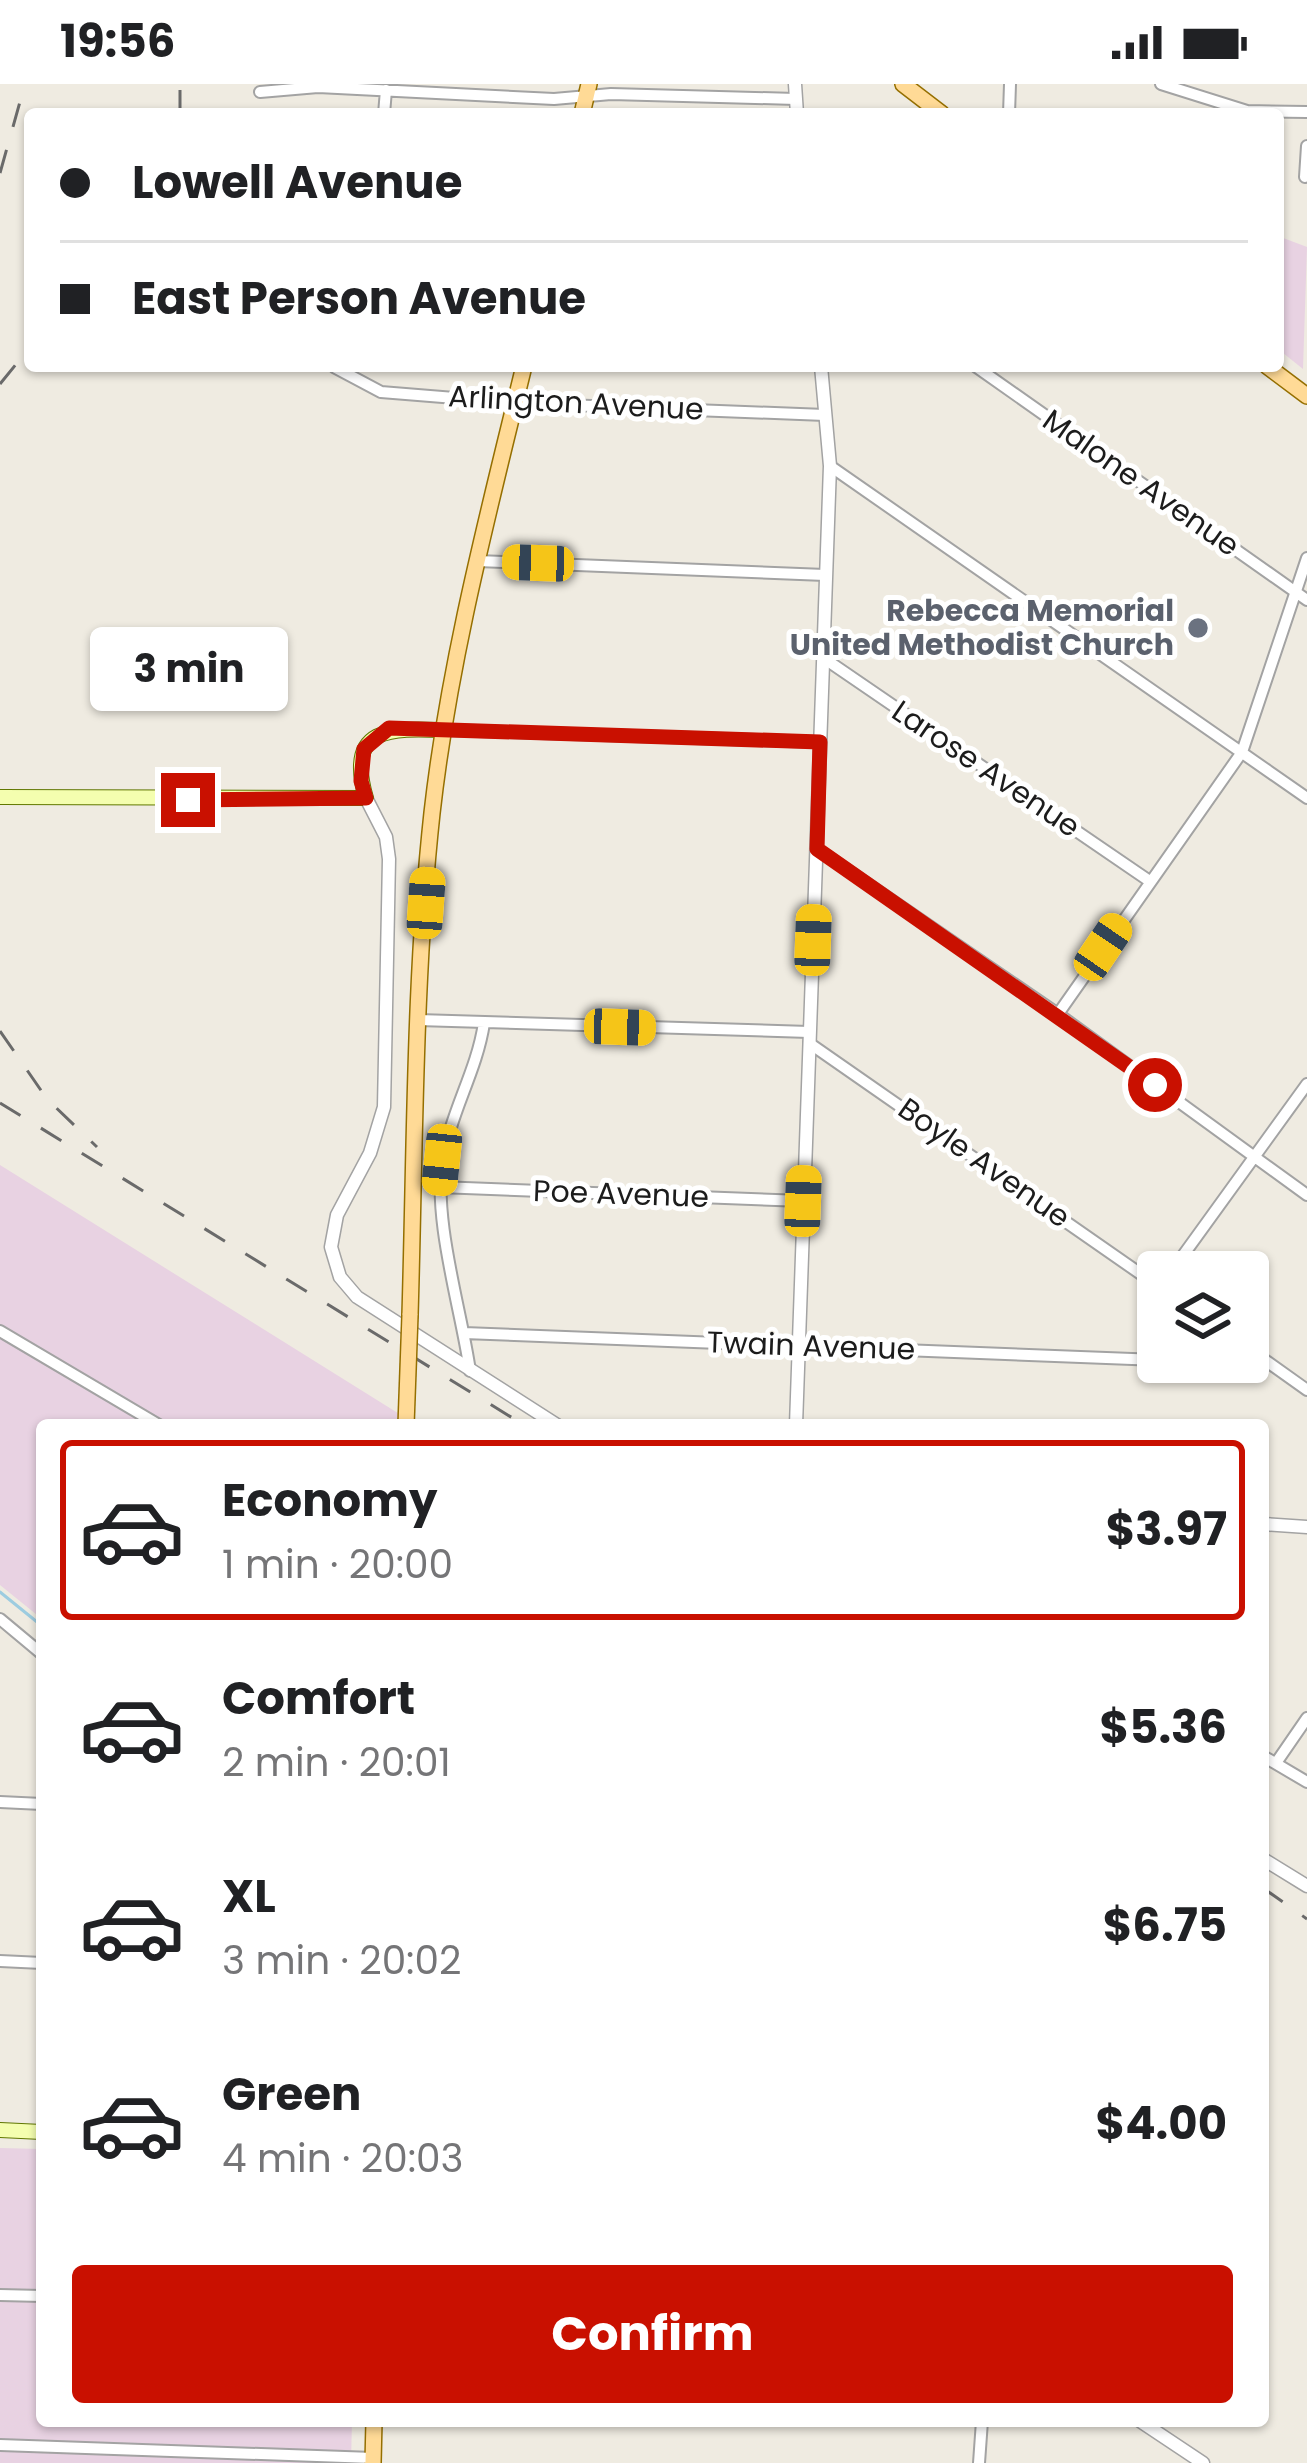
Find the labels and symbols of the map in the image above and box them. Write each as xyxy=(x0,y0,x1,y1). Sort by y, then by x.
street label: Arlington Avenue xyxy=(447,374,705,431)
street label: Malone Avenue xyxy=(1034,399,1248,566)
car xyxy=(501,544,575,582)
place label: Rebecca Memorial United Methodist Church xyxy=(790,589,1174,666)
marker: Rebecca Memorial United Methodist Church xyxy=(1185,615,1211,641)
callout: 3 min xyxy=(89,626,287,710)
street label: Larose Avenue xyxy=(884,690,1089,848)
route end xyxy=(161,773,215,827)
car xyxy=(406,866,446,940)
car xyxy=(794,903,832,977)
car xyxy=(1068,907,1138,987)
car xyxy=(583,1008,657,1046)
route start xyxy=(1128,1058,1182,1112)
street label: Boyle Avenue xyxy=(890,1087,1079,1238)
car xyxy=(420,1122,464,1198)
car xyxy=(784,1164,822,1238)
street label: Poe Avenue xyxy=(532,1169,710,1218)
street label: Twain Avenue xyxy=(706,1320,916,1371)

